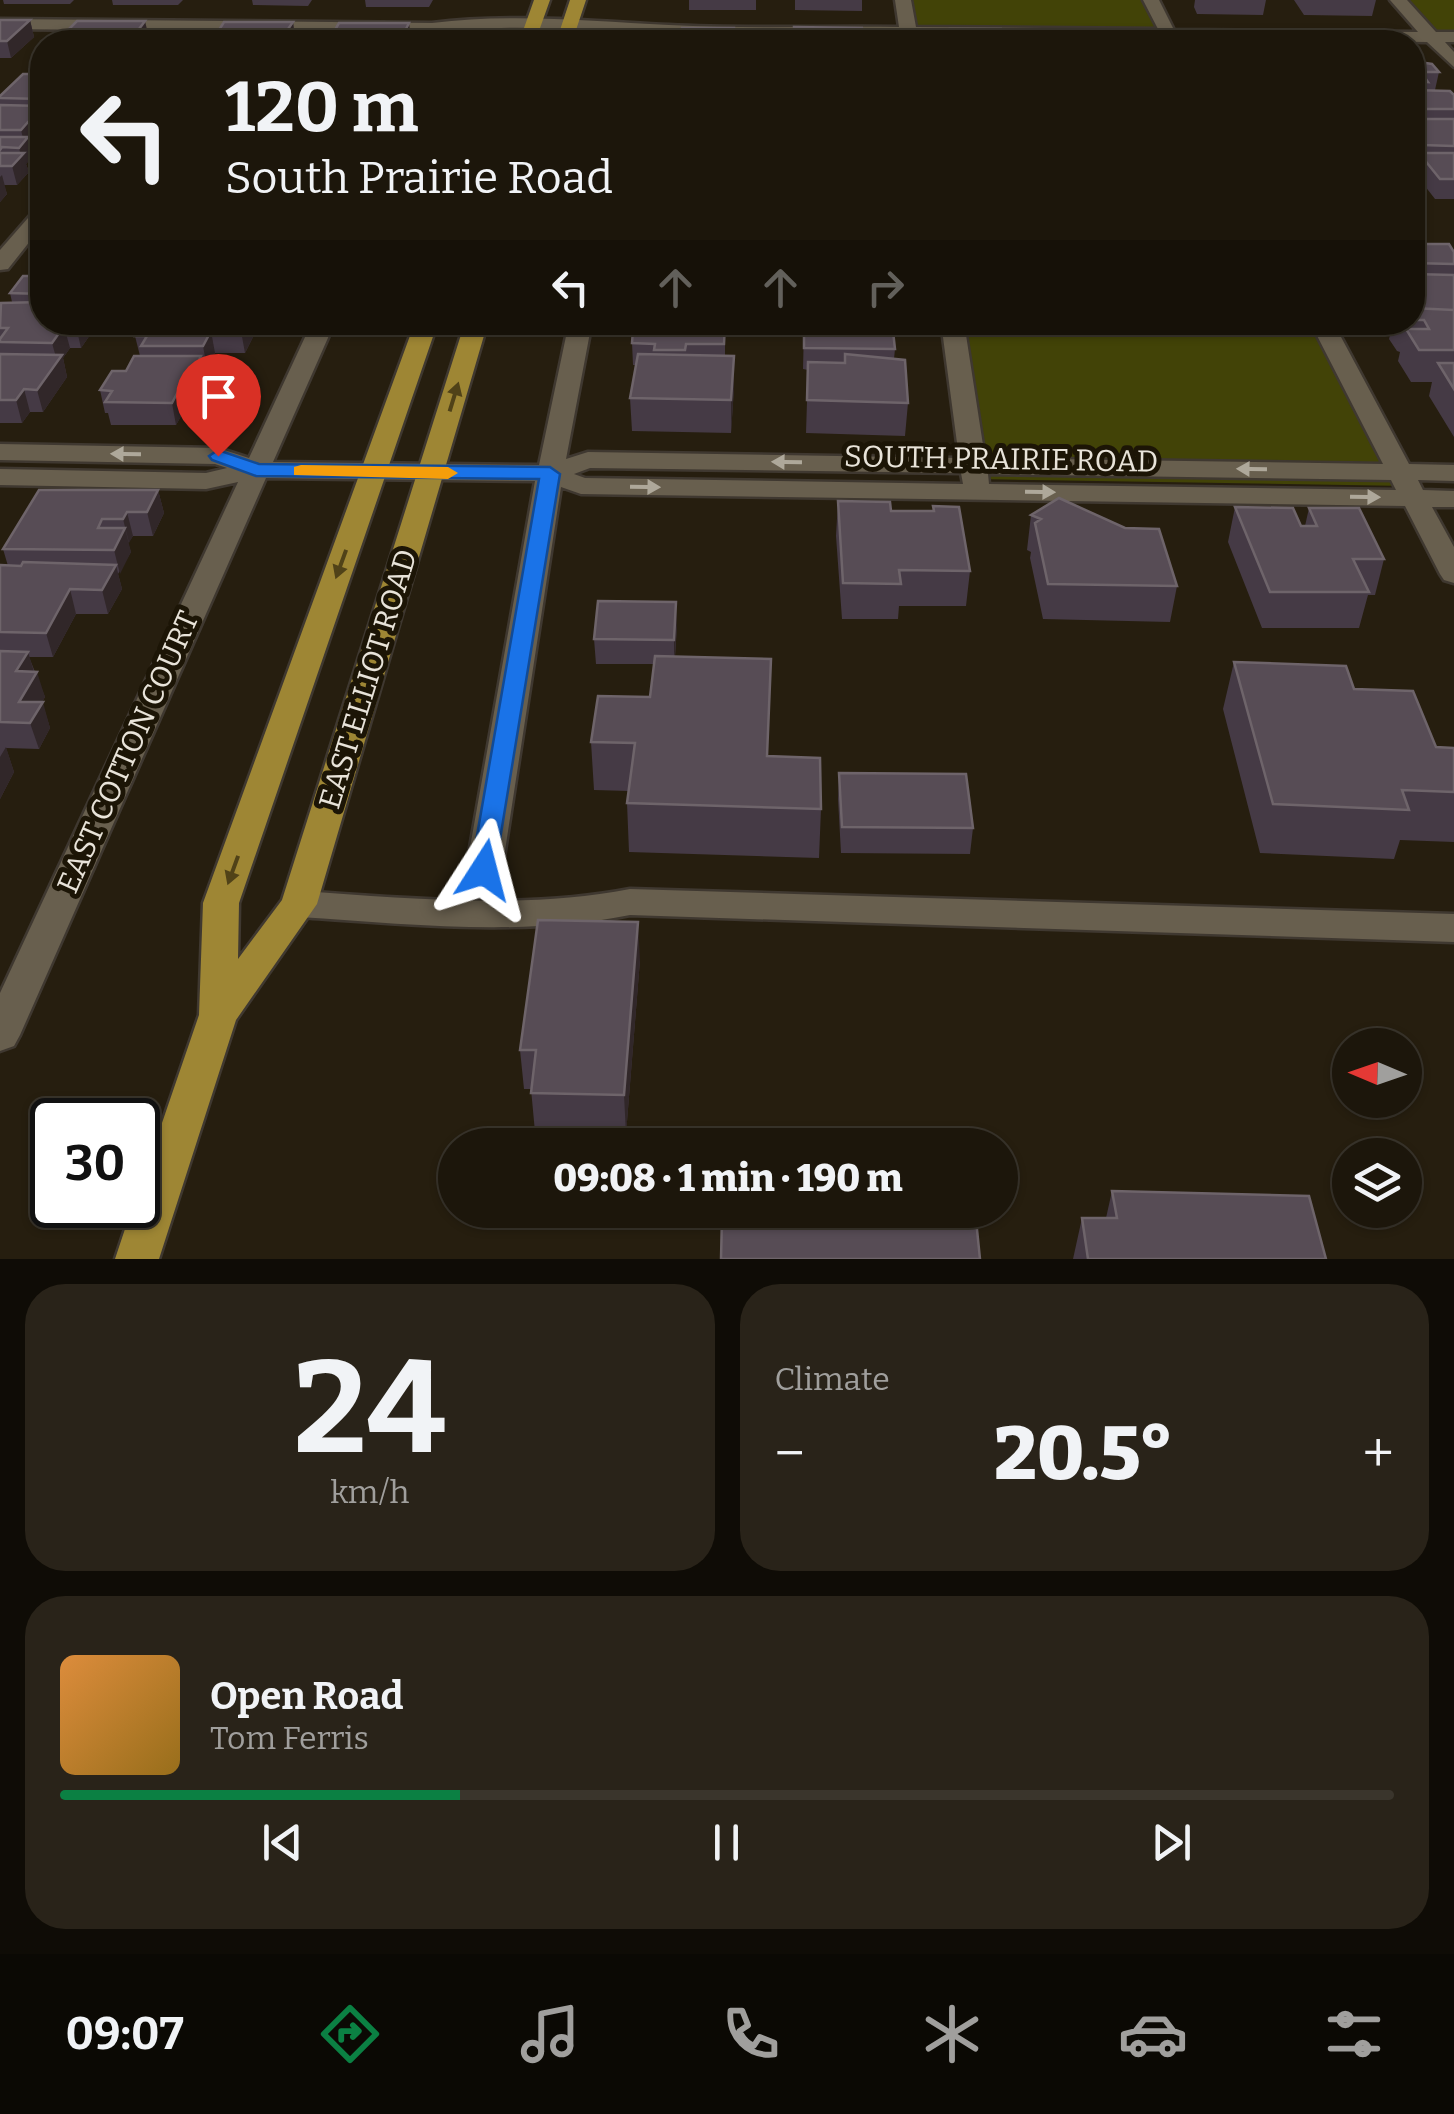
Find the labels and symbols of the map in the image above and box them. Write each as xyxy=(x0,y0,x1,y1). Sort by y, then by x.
pin xyxy=(176,354,261,457)
one-way arrow xyxy=(447,382,462,412)
street label: SOUTH PRAIRIE ROAD xyxy=(843,438,1159,480)
one-way arrow xyxy=(110,446,142,462)
one-way arrow xyxy=(770,454,802,470)
one-way arrow xyxy=(1235,461,1267,477)
one-way arrow xyxy=(630,479,662,495)
one-way arrow xyxy=(1025,485,1057,501)
one-way arrow xyxy=(1350,490,1382,506)
street label: EAST ELLIOT ROAD xyxy=(311,545,425,813)
one-way arrow xyxy=(333,549,348,579)
street label: EAST COTTON COURT xyxy=(50,605,206,899)
position arrow xyxy=(432,818,536,922)
one-way arrow xyxy=(225,856,240,886)
north arrow xyxy=(1332,1028,1422,1118)
speed limit sign: 30 xyxy=(30,1098,160,1228)

